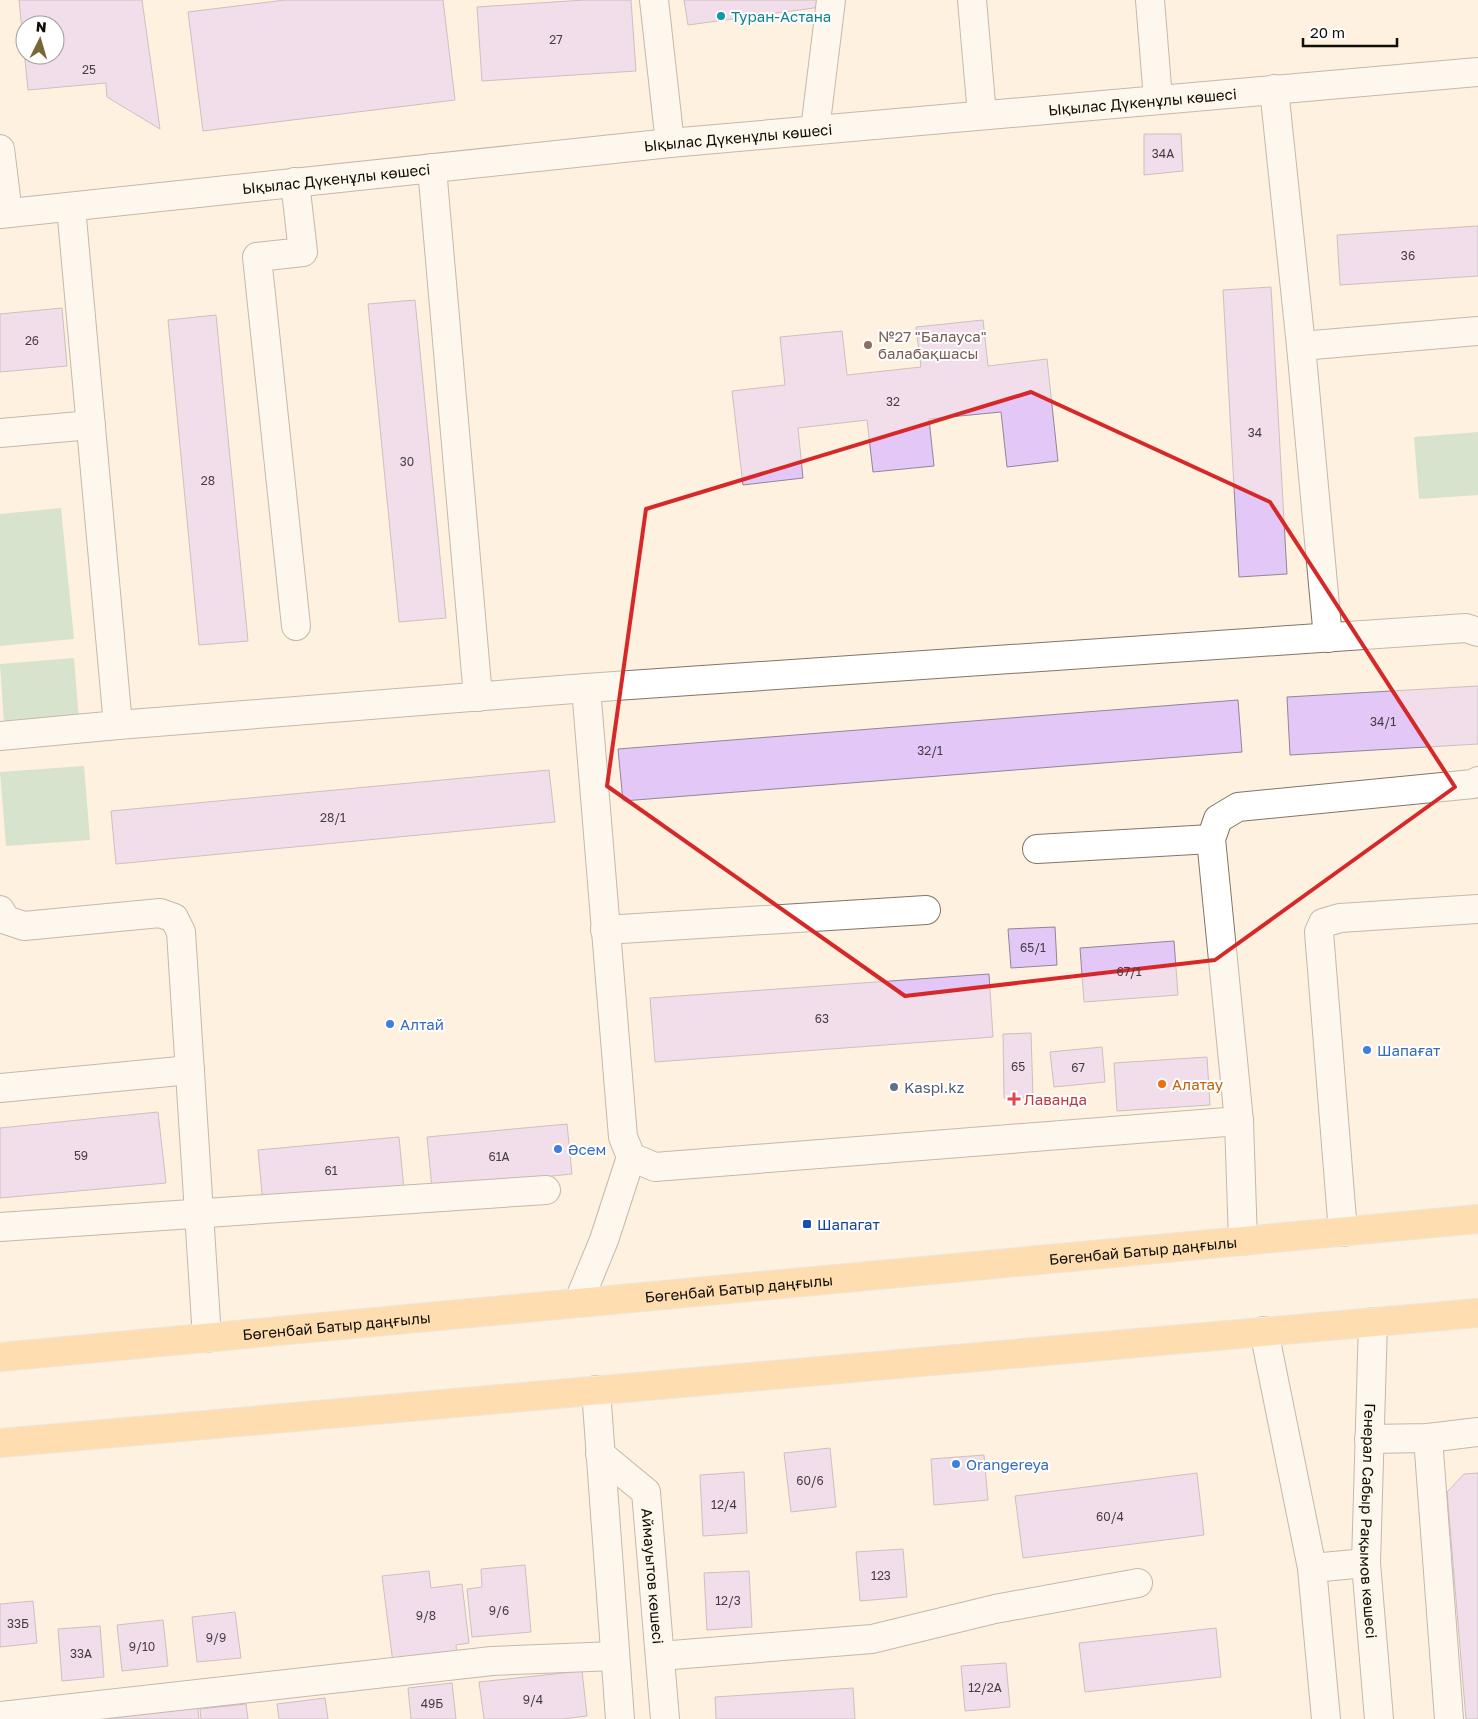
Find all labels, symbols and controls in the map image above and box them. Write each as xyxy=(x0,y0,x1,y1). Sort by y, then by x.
place label: Туран-Астана xyxy=(731,7,831,25)
marker: Туран-Астана xyxy=(715,10,727,22)
north arrow xyxy=(15,15,65,65)
scale bar xyxy=(1303,15,1397,47)
text: N xyxy=(35,18,47,35)
text: 20 m xyxy=(1310,23,1345,41)
house number: 27 xyxy=(549,32,563,47)
house number: 25 xyxy=(82,62,96,77)
street label: Ықылас Дүкенұлы көшесі xyxy=(1047,84,1237,119)
street label: Ықылас Дүкенұлы көшесі xyxy=(643,120,833,155)
house number: 34А xyxy=(1152,146,1174,161)
street label: Ықылас Дүкенұлы көшесі xyxy=(241,159,431,197)
house number: 36 xyxy=(1401,248,1415,263)
place label: №27 "Балауса" балабақшасы xyxy=(878,327,987,362)
house number: 26 xyxy=(25,333,39,348)
marker: №27 "Балауса" балабақшасы xyxy=(862,339,874,351)
house number: 32 xyxy=(886,394,900,409)
house number: 34 xyxy=(1248,425,1262,440)
house number: 30 xyxy=(400,454,414,469)
house number: 28 xyxy=(201,473,215,488)
house number: 34/1 xyxy=(1370,714,1396,729)
house number: 32/1 xyxy=(917,743,943,758)
house number: 28/1 xyxy=(320,810,346,825)
house number: 65/1 xyxy=(1020,940,1046,955)
house number: 67/1 xyxy=(1116,964,1142,979)
house number: 63 xyxy=(815,1011,829,1026)
place label: Алтай xyxy=(400,1015,444,1033)
marker: Алтай xyxy=(384,1018,396,1030)
place label: Шапағат xyxy=(1377,1041,1441,1059)
marker: Шапағат xyxy=(1361,1044,1373,1056)
house number: 65 xyxy=(1011,1059,1025,1074)
house number: 67 xyxy=(1071,1060,1085,1075)
place label: Алатау xyxy=(1172,1075,1224,1093)
place label: Kaspi.kz xyxy=(904,1078,965,1096)
marker: Алатау xyxy=(1156,1078,1168,1090)
marker: Kaspi.kz xyxy=(888,1081,900,1093)
place label: Лаванда xyxy=(1024,1090,1087,1108)
marker: Лаванда xyxy=(1008,1093,1020,1105)
place label: Әсем xyxy=(568,1140,606,1158)
marker: Әсем xyxy=(552,1143,564,1155)
house number: 59 xyxy=(74,1148,88,1163)
house number: 61А xyxy=(488,1149,510,1164)
house number: 61 xyxy=(324,1163,338,1178)
place label: Шапагат xyxy=(817,1215,880,1233)
marker: Шапагат xyxy=(801,1218,813,1230)
street label: Бөгенбай Батыр даңғылы xyxy=(1048,1233,1238,1268)
street label: Бөгенбай Батыр даңғылы xyxy=(644,1270,834,1306)
street label: Бөгенбай Батыр даңғылы xyxy=(242,1308,431,1343)
street label: Генерал Сабыр Рақымов көшесі xyxy=(1357,1403,1381,1639)
place label: Orangereya xyxy=(966,1455,1049,1473)
marker: Orangereya xyxy=(950,1458,962,1470)
house number: 60/6 xyxy=(796,1473,824,1488)
house number: 12/4 xyxy=(711,1497,737,1512)
street label: Аймауытов көшесі xyxy=(638,1507,668,1645)
house number: 60/4 xyxy=(1096,1509,1124,1524)
house number: 123 xyxy=(871,1568,891,1583)
house number: 12/3 xyxy=(715,1593,741,1608)
house number: 9/6 xyxy=(489,1603,509,1618)
house number: 9/8 xyxy=(416,1608,436,1623)
house number: 33Б xyxy=(7,1616,29,1631)
house number: 9/9 xyxy=(206,1630,226,1645)
house number: 9/10 xyxy=(129,1639,155,1654)
house number: 33А xyxy=(70,1646,92,1661)
house number: 12/2А xyxy=(968,1680,1002,1695)
house number: 9/4 xyxy=(523,1692,543,1707)
house number: 49Б xyxy=(421,1696,443,1711)

